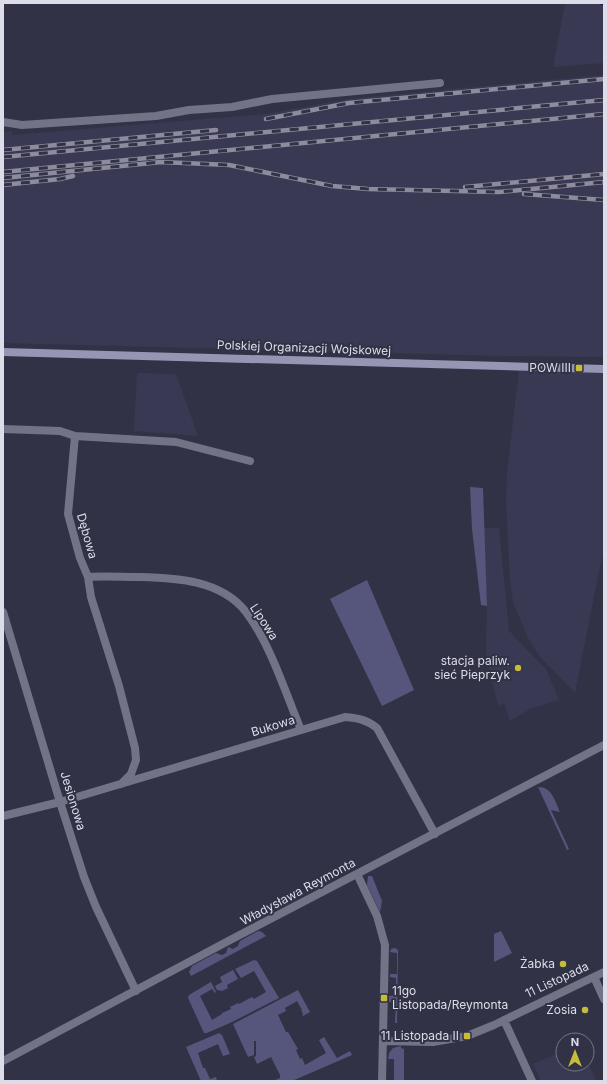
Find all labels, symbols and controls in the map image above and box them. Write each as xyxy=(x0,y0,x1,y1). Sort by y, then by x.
street label: Polskiej Organizacji Wojskowej xyxy=(217,337,391,358)
place label: POW III xyxy=(529,360,571,375)
marker: POW III xyxy=(574,363,584,373)
street label: Dębowa xyxy=(74,511,101,560)
street label: Lipowa xyxy=(247,601,282,643)
place label: stacja paliw. sieć Pieprzyk xyxy=(434,653,510,682)
marker: stacja paliw. sieć Pieprzyk xyxy=(513,663,523,673)
street label: Bukowa xyxy=(249,712,296,739)
street label: Jesionowa xyxy=(57,770,90,832)
street label: Władysława Reymonta xyxy=(238,855,358,928)
place label: Żabka xyxy=(520,956,555,971)
street label: 11 Listopada xyxy=(523,958,591,1001)
marker: Żabka xyxy=(558,959,568,969)
place label: 11go Listopada/Reymonta xyxy=(392,983,508,1012)
marker: 11go Listopada/Reymonta xyxy=(379,993,389,1003)
place label: Zosia xyxy=(546,1002,577,1017)
marker: Zosia xyxy=(580,1005,590,1015)
place label: 11 Listopada II xyxy=(381,1028,459,1043)
marker: 11 Listopada II xyxy=(462,1031,472,1041)
north arrow xyxy=(555,1032,595,1072)
text: N xyxy=(571,1035,579,1049)

